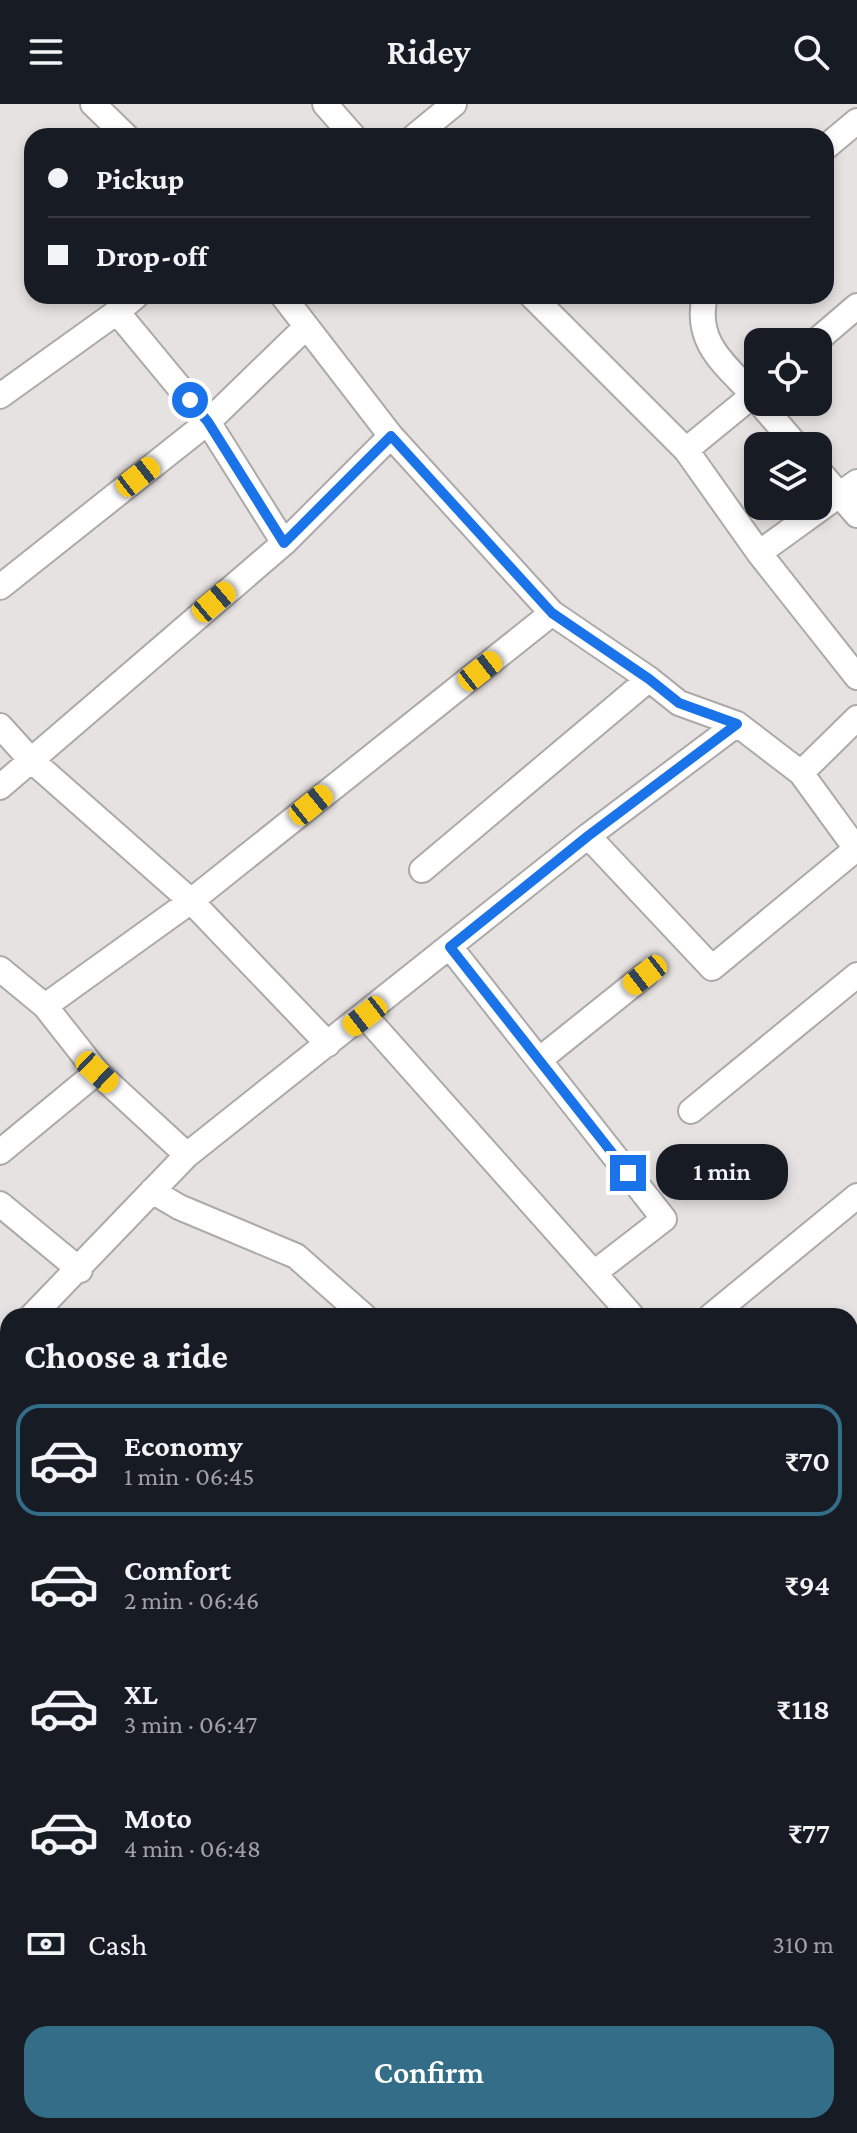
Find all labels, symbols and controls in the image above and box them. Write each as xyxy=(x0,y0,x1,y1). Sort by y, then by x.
icon: menu xyxy=(24,30,68,74)
icon: search xyxy=(789,30,833,74)
text: Ridey xyxy=(387,32,471,72)
text: Pickup xyxy=(96,162,184,195)
text: Drop-off xyxy=(96,239,207,272)
map controls xyxy=(744,328,832,520)
button: locate xyxy=(744,328,832,416)
route start xyxy=(172,382,208,418)
button: layers xyxy=(744,432,832,520)
car xyxy=(112,453,164,501)
car xyxy=(188,577,240,627)
car xyxy=(454,647,506,695)
car xyxy=(285,781,337,829)
car xyxy=(619,951,671,999)
car xyxy=(339,992,391,1040)
car xyxy=(71,1047,123,1097)
callout: 1 min xyxy=(656,1145,788,1201)
route end xyxy=(610,1155,646,1191)
text: 1 min xyxy=(693,1157,751,1186)
text: Choose a ride xyxy=(24,1336,228,1376)
icon: car xyxy=(28,1424,100,1496)
text: Economy xyxy=(124,1429,243,1462)
text: ₹70 xyxy=(784,1444,830,1477)
text: 1 min · 06:45 xyxy=(124,1462,254,1491)
icon: car xyxy=(28,1548,100,1620)
text: Comfort xyxy=(124,1553,231,1586)
text: ₹94 xyxy=(784,1568,830,1601)
text: 2 min · 06:46 xyxy=(124,1586,259,1615)
icon: car xyxy=(28,1672,100,1744)
text: XL xyxy=(124,1677,158,1710)
text: ₹118 xyxy=(776,1692,830,1725)
text: 3 min · 06:47 xyxy=(124,1710,257,1739)
icon: car xyxy=(28,1796,100,1868)
text: Moto xyxy=(124,1801,192,1834)
text: ₹77 xyxy=(788,1816,830,1849)
text: 4 min · 06:48 xyxy=(124,1834,261,1863)
icon: cash xyxy=(24,1922,68,1966)
text: Cash xyxy=(88,1928,147,1961)
text: 310 m xyxy=(773,1930,834,1959)
button: Confirm xyxy=(24,2026,834,2118)

